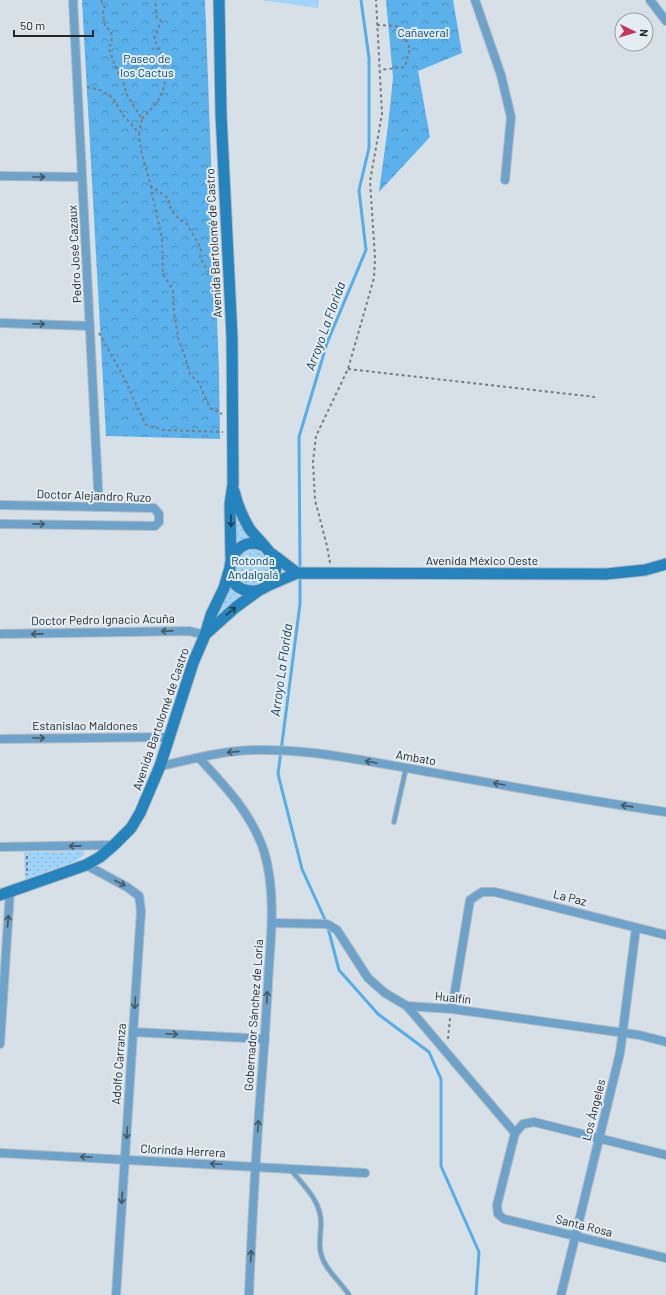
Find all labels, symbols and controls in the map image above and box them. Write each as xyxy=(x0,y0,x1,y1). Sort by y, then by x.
scale bar xyxy=(14,12,93,38)
north arrow xyxy=(614,12,654,52)
text: 50 m xyxy=(20,18,45,32)
park label: Cañaveral xyxy=(398,25,449,39)
text: N xyxy=(638,29,651,37)
park label: Paseo de los Cactus xyxy=(120,51,174,79)
street label: Avenida Bartolomé de Castro xyxy=(202,168,224,318)
one-way arrow xyxy=(32,173,45,181)
street label: Pedro José Cazaux xyxy=(64,204,84,303)
water label: Arroyo La Florida xyxy=(302,279,349,373)
one-way arrow xyxy=(32,320,45,328)
street label: Doctor Alejandro Ruzo xyxy=(36,486,152,504)
one-way arrow xyxy=(227,514,234,527)
one-way arrow xyxy=(32,520,45,528)
park label: Rotonda Andalgalá xyxy=(228,553,278,581)
street label: Avenida México Oeste xyxy=(426,553,538,567)
one-way arrow xyxy=(225,607,236,616)
street label: Doctor Pedro Ignacio Acuña xyxy=(31,611,175,627)
water label: Arroyo La Florida xyxy=(267,623,295,717)
one-way arrow xyxy=(161,627,174,635)
one-way arrow xyxy=(31,630,44,638)
street label: Avenida Bartolomé de Castro xyxy=(129,646,191,792)
street label: Estanislao Maldones xyxy=(32,718,138,732)
one-way arrow xyxy=(32,734,45,742)
street label: Ambato xyxy=(395,747,437,767)
one-way arrow xyxy=(227,748,240,756)
one-way arrow xyxy=(365,758,378,766)
one-way arrow xyxy=(493,780,506,788)
one-way arrow xyxy=(621,802,634,810)
one-way arrow xyxy=(69,842,82,850)
one-way arrow xyxy=(114,880,126,888)
street label: La Paz xyxy=(552,886,588,908)
one-way arrow xyxy=(4,915,11,928)
street label: Gobernador Sánchez de Loria xyxy=(241,939,265,1091)
street label: Hualfín xyxy=(434,988,472,1006)
one-way arrow xyxy=(264,991,271,1004)
one-way arrow xyxy=(131,996,138,1009)
street label: Adolfo Carranza xyxy=(108,1023,128,1105)
one-way arrow xyxy=(165,1031,178,1038)
street label: Los Ángeles xyxy=(579,1077,607,1142)
one-way arrow xyxy=(254,1120,261,1133)
one-way arrow xyxy=(123,1126,130,1139)
street label: Clorinda Herrera xyxy=(140,1141,226,1159)
one-way arrow xyxy=(80,1154,93,1161)
one-way arrow xyxy=(210,1161,223,1168)
one-way arrow xyxy=(119,1191,126,1204)
street label: Santa Rosa xyxy=(554,1211,614,1239)
one-way arrow xyxy=(247,1250,255,1263)

